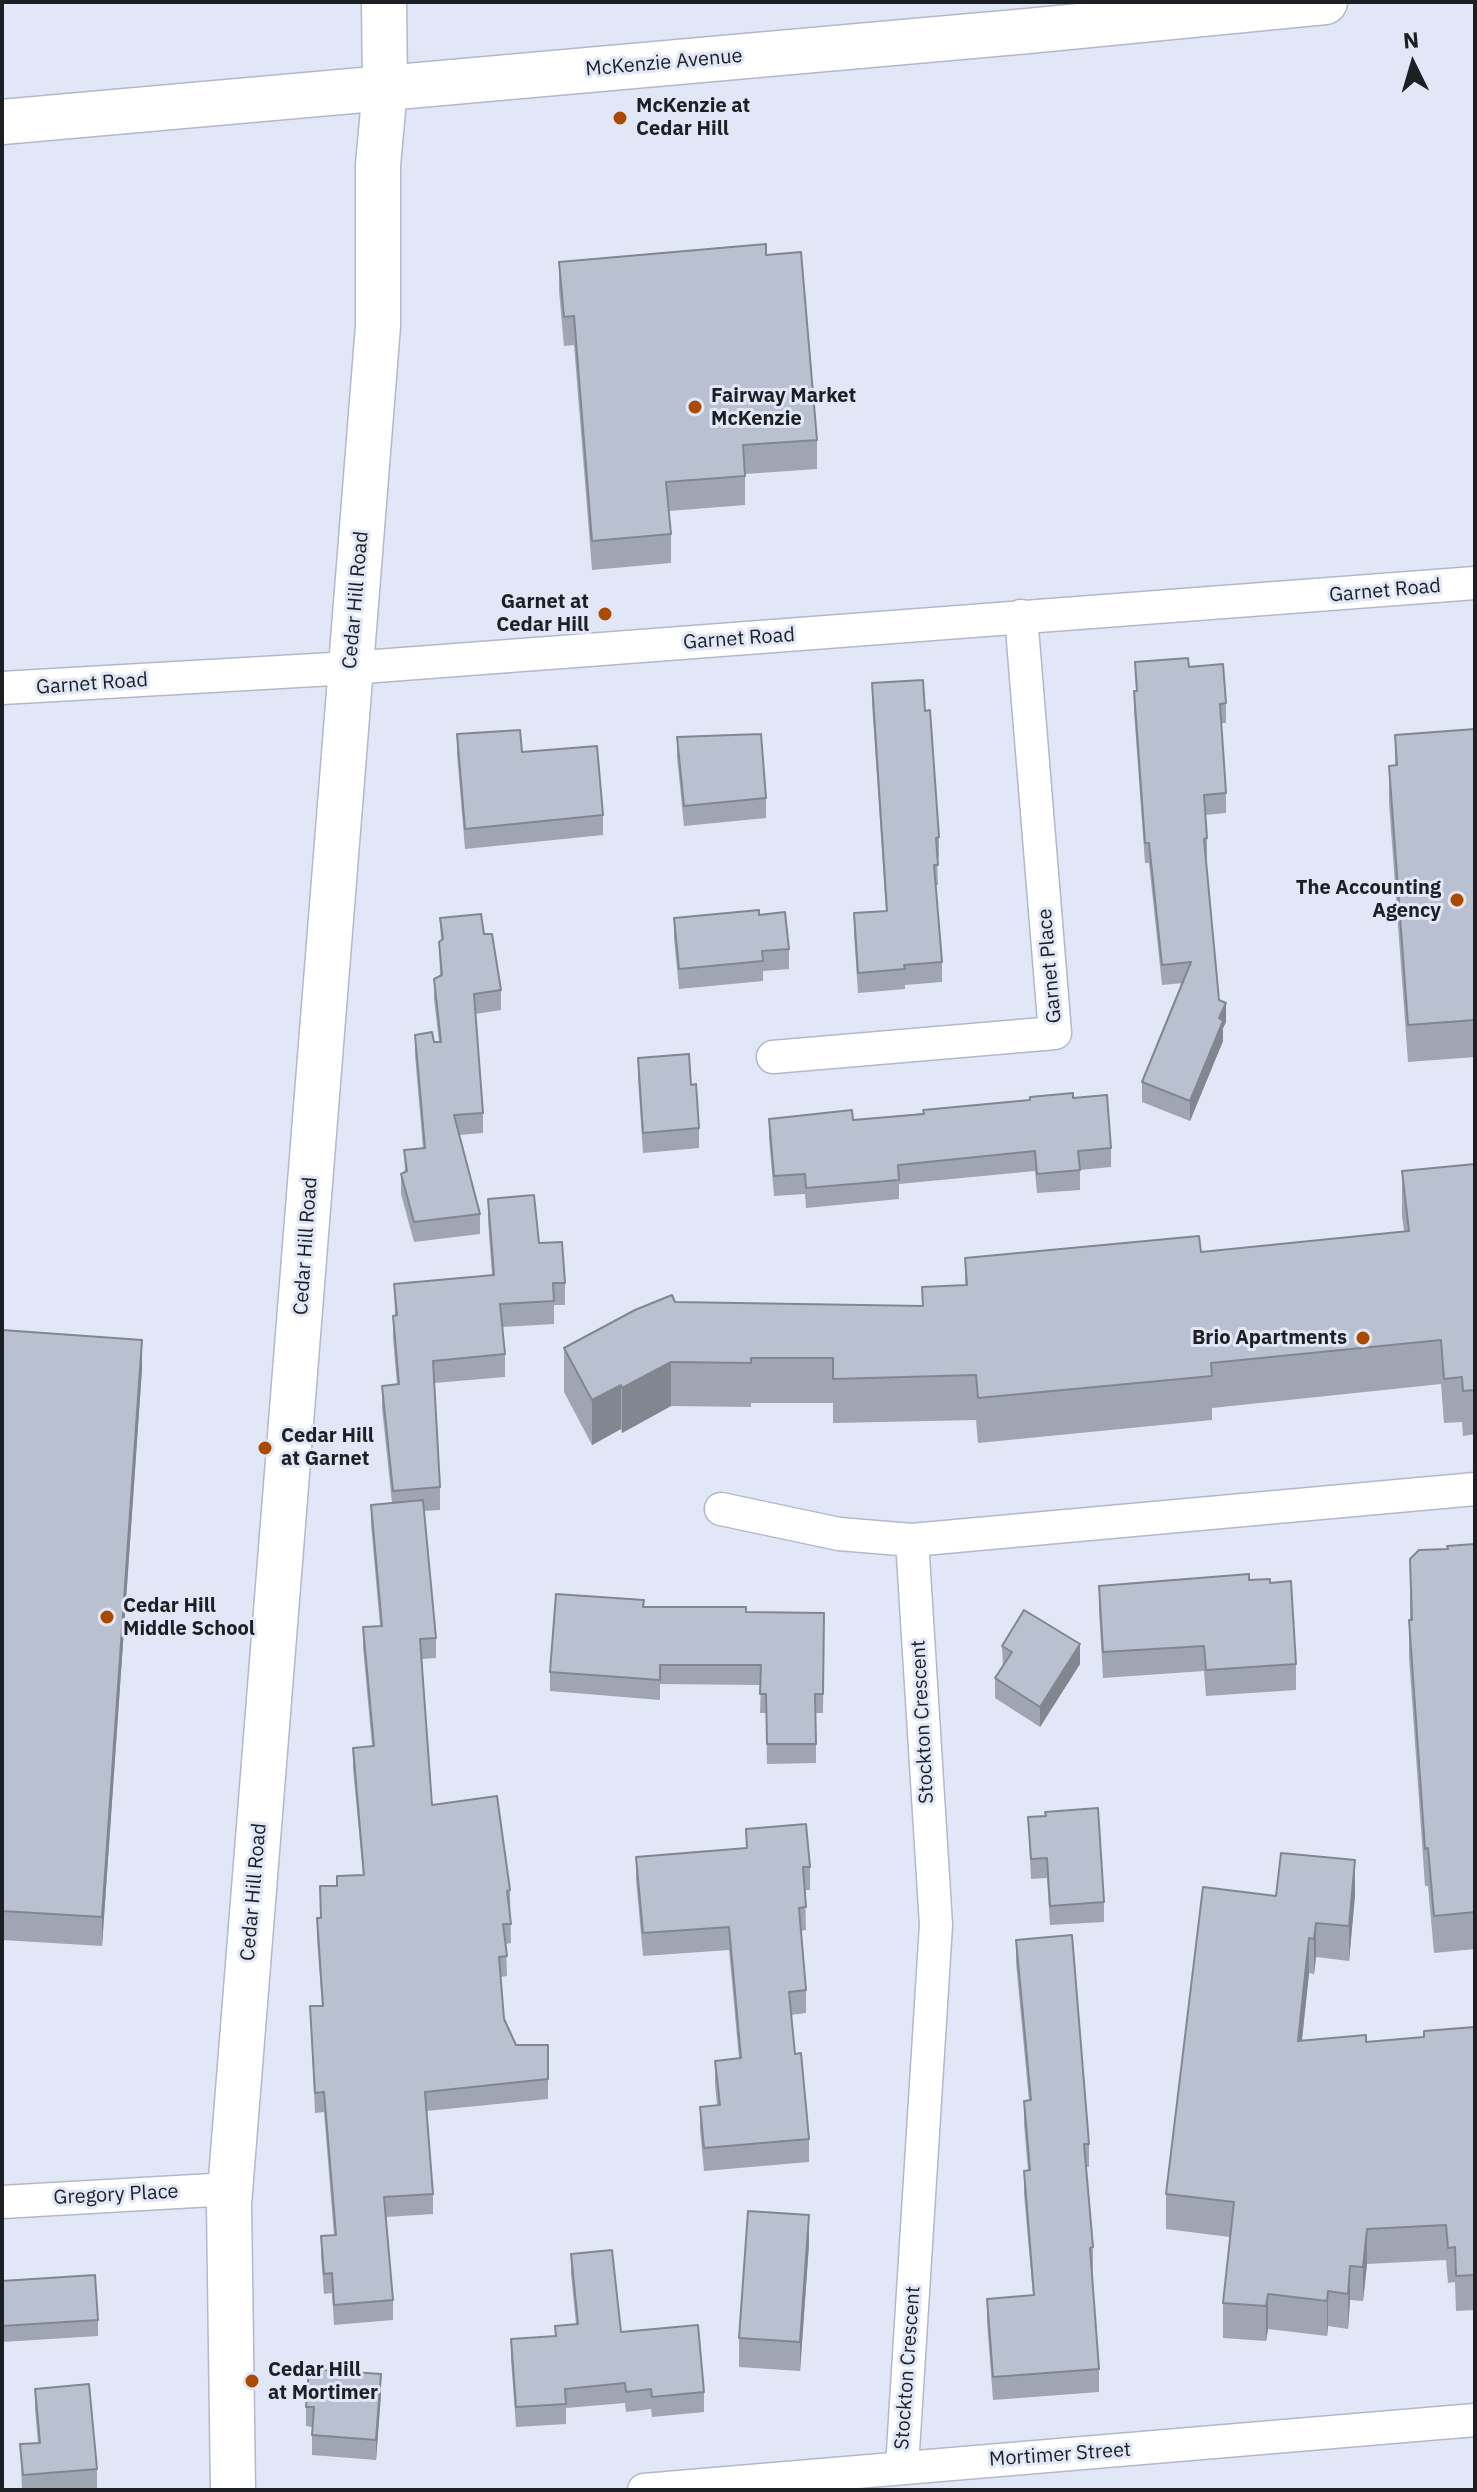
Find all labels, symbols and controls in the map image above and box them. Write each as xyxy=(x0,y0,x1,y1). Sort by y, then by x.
north arrow xyxy=(1373,24,1453,104)
text: N xyxy=(1402,24,1420,55)
street label: McKenzie Avenue xyxy=(584,44,744,82)
place label: McKenzie at Cedar Hill xyxy=(636,94,750,141)
marker: McKenzie at Cedar Hill xyxy=(611,109,629,127)
place label: Fairway Market McKenzie xyxy=(711,384,856,431)
marker: Fairway Market McKenzie xyxy=(686,398,704,416)
street label: Cedar Hill Road xyxy=(338,530,374,670)
street label: Garnet Road xyxy=(1328,574,1442,608)
place label: Garnet at Cedar Hill xyxy=(496,590,589,637)
marker: Garnet at Cedar Hill xyxy=(596,605,614,623)
street label: Garnet Road xyxy=(682,623,796,655)
street label: Garnet Road xyxy=(35,668,149,700)
place label: The Accounting Agency xyxy=(1296,876,1441,923)
marker: The Accounting Agency xyxy=(1448,891,1466,909)
street label: Garnet Place xyxy=(1033,908,1067,1024)
street label: Cedar Hill Road xyxy=(289,1176,323,1316)
place label: Brio Apartments xyxy=(1192,1326,1347,1350)
marker: Brio Apartments xyxy=(1354,1329,1372,1347)
place label: Cedar Hill at Garnet xyxy=(281,1424,374,1471)
marker: Cedar Hill at Garnet xyxy=(256,1439,274,1457)
place label: Cedar Hill Middle School xyxy=(123,1594,255,1641)
marker: Cedar Hill Middle School xyxy=(98,1608,116,1626)
street label: Stockton Crescent xyxy=(907,1639,939,1805)
street label: Cedar Hill Road xyxy=(236,1822,272,1962)
street label: Gregory Place xyxy=(53,2180,179,2210)
street label: Stockton Crescent xyxy=(890,2285,926,2451)
place label: Cedar Hill at Mortimer xyxy=(268,2358,378,2405)
marker: Cedar Hill at Mortimer xyxy=(243,2372,261,2390)
street label: Mortimer Street xyxy=(988,2438,1132,2472)

